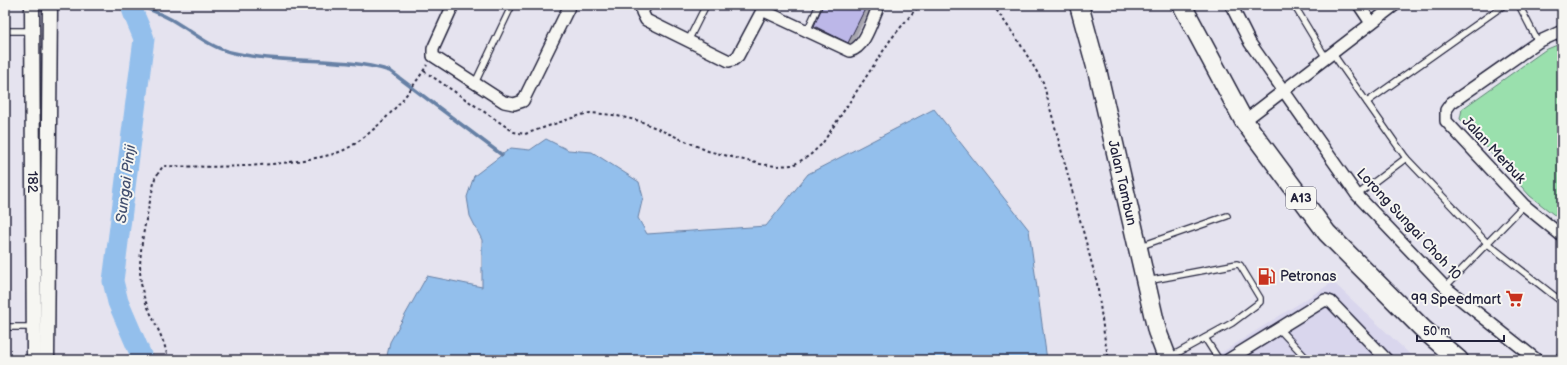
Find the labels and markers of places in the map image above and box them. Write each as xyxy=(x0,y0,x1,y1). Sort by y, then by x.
fuel station icon: Petronas xyxy=(1257,266,1277,286)
place label: Petronas xyxy=(1280,268,1336,285)
supermarket icon: 99 Speedmart xyxy=(1504,289,1524,309)
place label: 99 Speedmart xyxy=(1411,291,1502,308)

